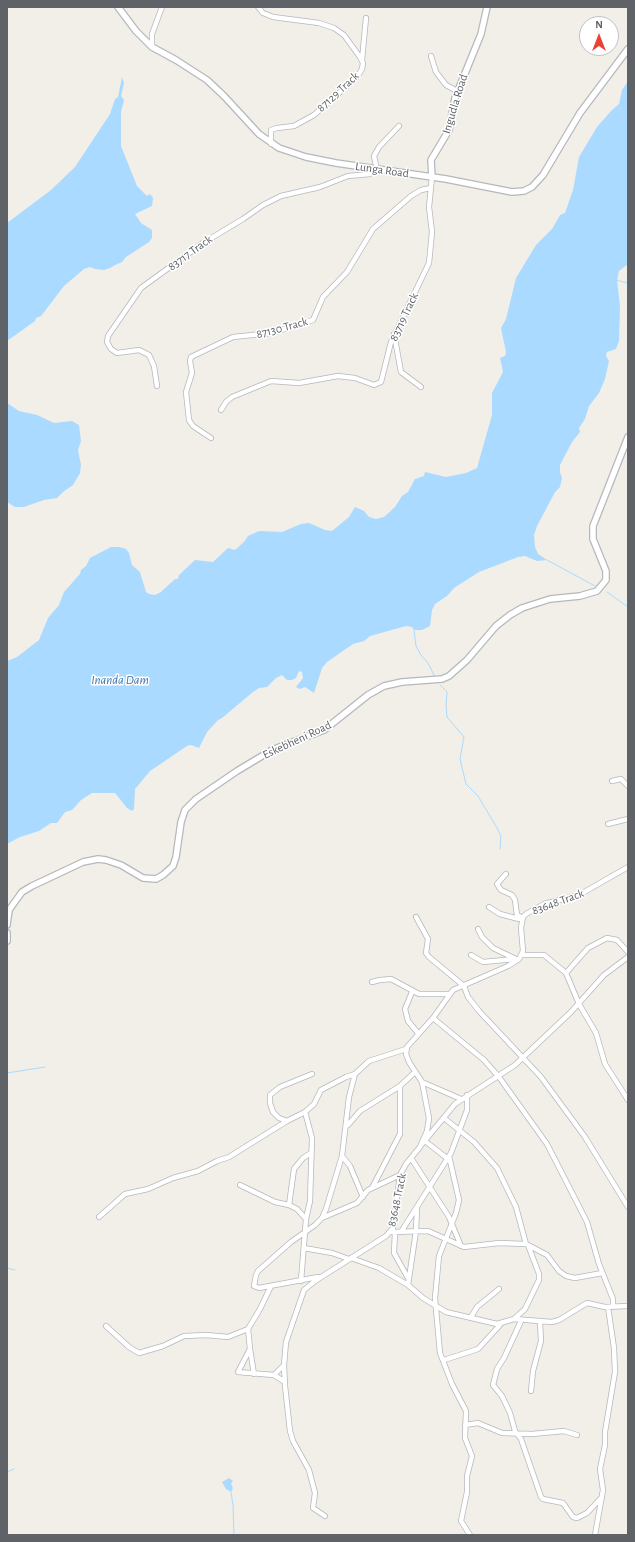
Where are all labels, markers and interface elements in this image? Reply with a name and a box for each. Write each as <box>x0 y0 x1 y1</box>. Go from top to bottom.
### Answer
north arrow <box>579 16 619 56</box>
text: N <box>595 19 603 30</box>
street label: 87129 Track <box>314 69 362 115</box>
street label: Ingudla Road <box>439 72 471 136</box>
street label: Lunga Road <box>354 159 410 181</box>
street label: 83717 Track <box>165 232 215 274</box>
street label: 83719 Track <box>387 290 421 344</box>
street label: 87130 Track <box>255 314 309 342</box>
water label: Inanda Dam <box>91 672 149 688</box>
street label: Eskebheni Road <box>260 718 334 762</box>
street label: 83648 Track <box>530 886 586 918</box>
street label: 83648 Track <box>384 1172 410 1228</box>

